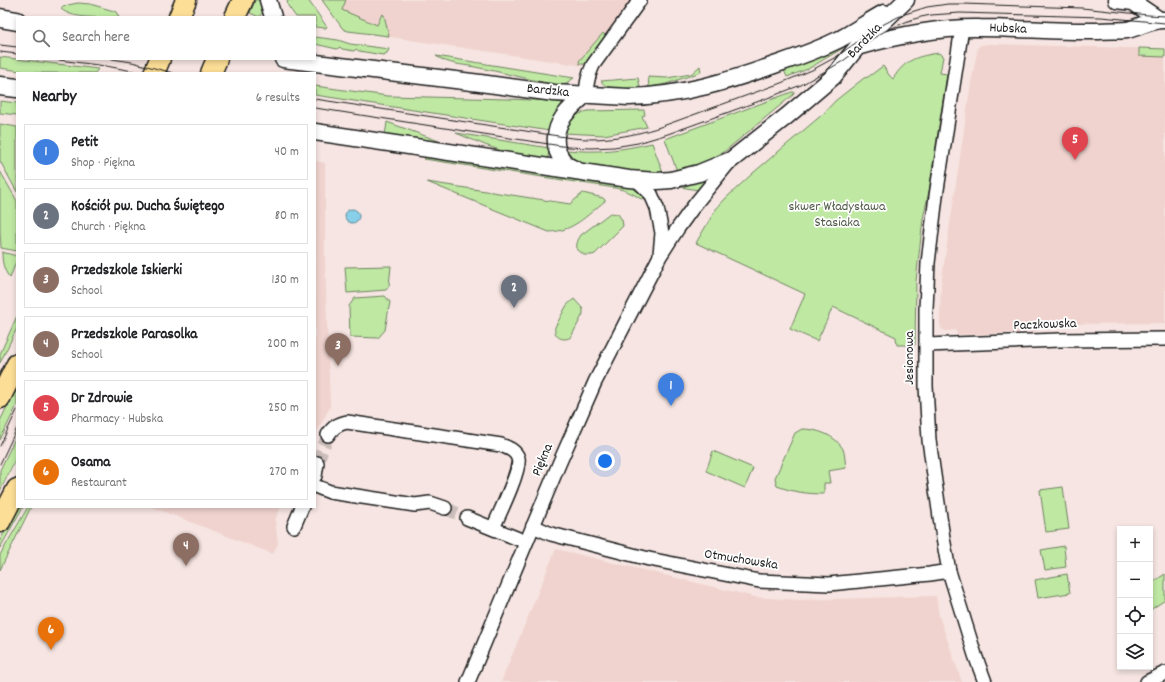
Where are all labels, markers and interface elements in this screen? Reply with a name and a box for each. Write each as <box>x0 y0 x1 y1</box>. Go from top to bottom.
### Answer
search box <box>16 16 316 60</box>
street label: Bardzka <box>843 18 887 63</box>
street label: Hubska <box>989 18 1028 40</box>
icon: search <box>30 27 52 49</box>
text: Search here <box>62 27 130 49</box>
street label: Bardzka <box>526 79 571 103</box>
text: Nearby <box>32 86 76 110</box>
text: 6 results <box>256 89 300 108</box>
pin: 5 <box>1062 127 1088 160</box>
text: Petit <box>71 132 98 154</box>
text: 1 <box>45 143 47 162</box>
text: 40 m <box>275 143 299 162</box>
text: Shop · Piękna <box>71 154 135 173</box>
text: Kościół pw. Ducha Świętego <box>71 196 224 218</box>
park label: skwer Władysława Stasiaka <box>788 197 886 233</box>
text: 2 <box>43 207 49 226</box>
text: 80 m <box>275 207 299 226</box>
text: Church · Piękna <box>71 218 145 237</box>
text: Przedszkole Iskierki <box>71 260 182 282</box>
text: 3 <box>43 271 49 290</box>
text: 130 m <box>271 271 299 290</box>
pin: 2 <box>501 275 527 308</box>
text: School <box>71 282 103 301</box>
street label: Paczkowska <box>1013 314 1077 336</box>
text: Przedszkole Parasolka <box>71 324 197 346</box>
street label: Jesionowa <box>900 330 920 385</box>
pin: 3 <box>325 333 351 366</box>
text: 4 <box>43 335 49 354</box>
text: 200 m <box>267 335 299 354</box>
text: School <box>71 346 103 365</box>
pin: 1 <box>658 373 684 406</box>
text: Dr Zdrowie <box>71 388 133 410</box>
text: 5 <box>43 399 49 418</box>
text: 250 m <box>268 399 299 418</box>
text: Pharmacy · Hubska <box>71 410 163 429</box>
street label: Piękna <box>527 440 559 479</box>
your location <box>595 451 615 471</box>
text: Osama <box>71 452 110 474</box>
text: 6 <box>43 463 49 482</box>
text: 270 m <box>269 463 299 482</box>
text: Restaurant <box>71 474 127 493</box>
map controls <box>1117 526 1153 670</box>
button: + <box>1117 526 1153 562</box>
pin: 4 <box>173 533 199 566</box>
street label: Otmuchowska <box>703 544 780 576</box>
button: − <box>1117 562 1153 598</box>
button: locate <box>1117 598 1153 634</box>
pin: 6 <box>38 617 64 650</box>
button: layers <box>1117 634 1153 670</box>

